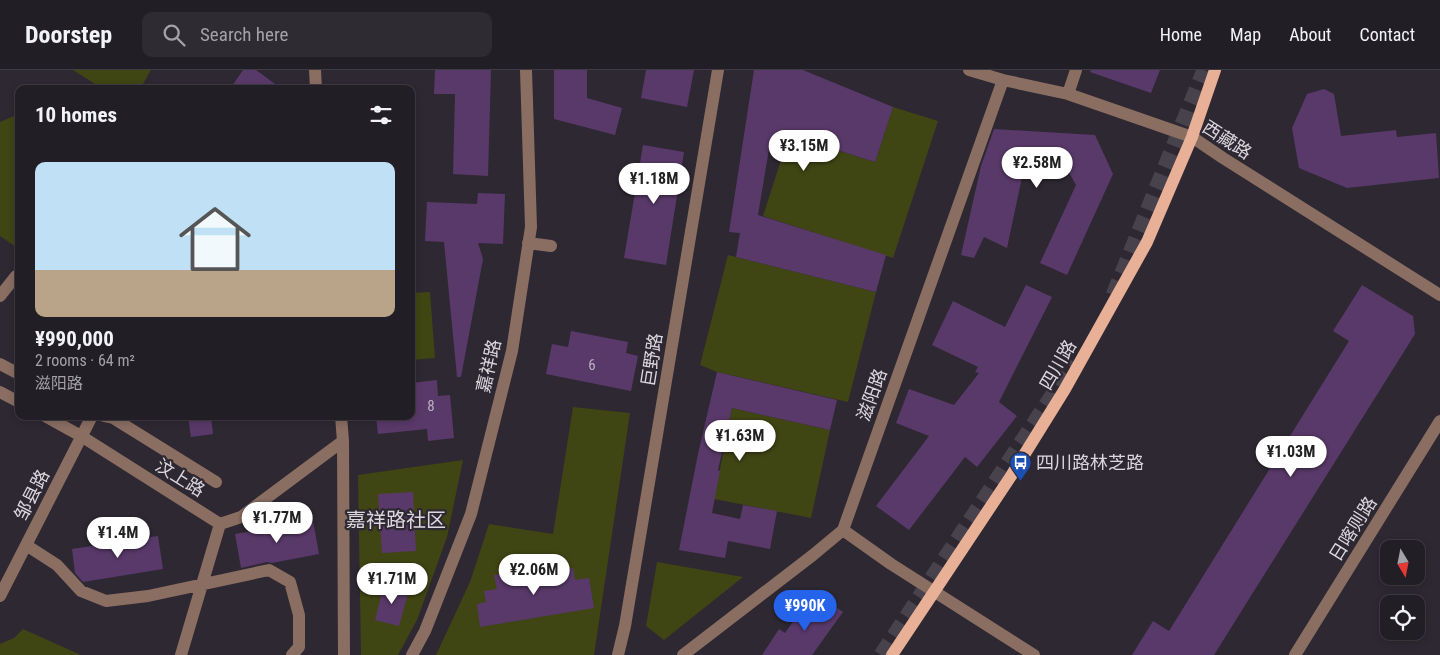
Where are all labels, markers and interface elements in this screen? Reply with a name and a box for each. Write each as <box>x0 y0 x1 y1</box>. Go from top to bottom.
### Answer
search box <box>142 12 492 57</box>
text: Doorstep <box>25 21 112 49</box>
icon: search <box>160 21 188 49</box>
text: Search here <box>200 23 288 46</box>
text: Home <box>1160 24 1202 45</box>
text: Map <box>1230 24 1261 45</box>
text: About <box>1289 24 1331 45</box>
text: Contact <box>1359 24 1415 45</box>
icon: filters <box>367 101 395 129</box>
text: 10 homes <box>35 103 117 127</box>
street label: 西藏路 <box>1199 116 1256 163</box>
pin: ¥3.15M <box>763 129 845 172</box>
text: ¥3.15M <box>780 136 828 155</box>
pin: ¥2.58M <box>996 146 1078 189</box>
text: ¥2.58M <box>1013 153 1061 172</box>
pin: ¥1.18M <box>613 162 695 205</box>
text: ¥1.18M <box>630 169 678 188</box>
icon: home <box>170 194 260 284</box>
text: ¥990,000 <box>35 327 114 351</box>
street label: 巨野路 <box>637 332 666 388</box>
street label: 四川路 <box>1035 336 1080 393</box>
street label: 嘉祥路 <box>472 337 505 395</box>
text: 2 rooms · 64 m² <box>35 351 135 370</box>
house number: 6 <box>588 356 596 374</box>
street label: 滋阳路 <box>852 366 891 424</box>
text: 滋阳路 <box>35 374 83 393</box>
house number: 8 <box>427 397 435 415</box>
pin: ¥1.63M <box>699 420 781 462</box>
text: ¥1.63M <box>716 426 764 445</box>
pin: ¥1.03M <box>1250 436 1332 478</box>
text: ¥1.03M <box>1267 442 1315 461</box>
bus stop icon: 四川路林芝路 <box>1008 451 1032 482</box>
place label: 四川路林芝路 <box>1036 452 1144 473</box>
street label: 汶上路 <box>152 454 209 501</box>
street label: 邹县路 <box>10 466 53 524</box>
street label: 日喀则路 <box>1325 493 1381 565</box>
pin: ¥1.77M <box>236 502 318 544</box>
text: ¥1.77M <box>253 508 301 527</box>
district label: 嘉祥路社区 <box>346 508 446 532</box>
pin: ¥1.4M <box>83 516 153 559</box>
text: ¥1.4M <box>98 523 138 542</box>
north arrow <box>1380 540 1425 585</box>
map controls <box>1380 540 1425 640</box>
pin: ¥2.06M <box>493 554 575 596</box>
text: ¥2.06M <box>510 560 558 579</box>
pin: ¥1.71M <box>351 562 433 605</box>
text: ¥1.71M <box>368 569 416 588</box>
pin: ¥990K <box>770 590 840 632</box>
button: locate <box>1380 595 1425 640</box>
text: ¥990K <box>785 596 825 615</box>

